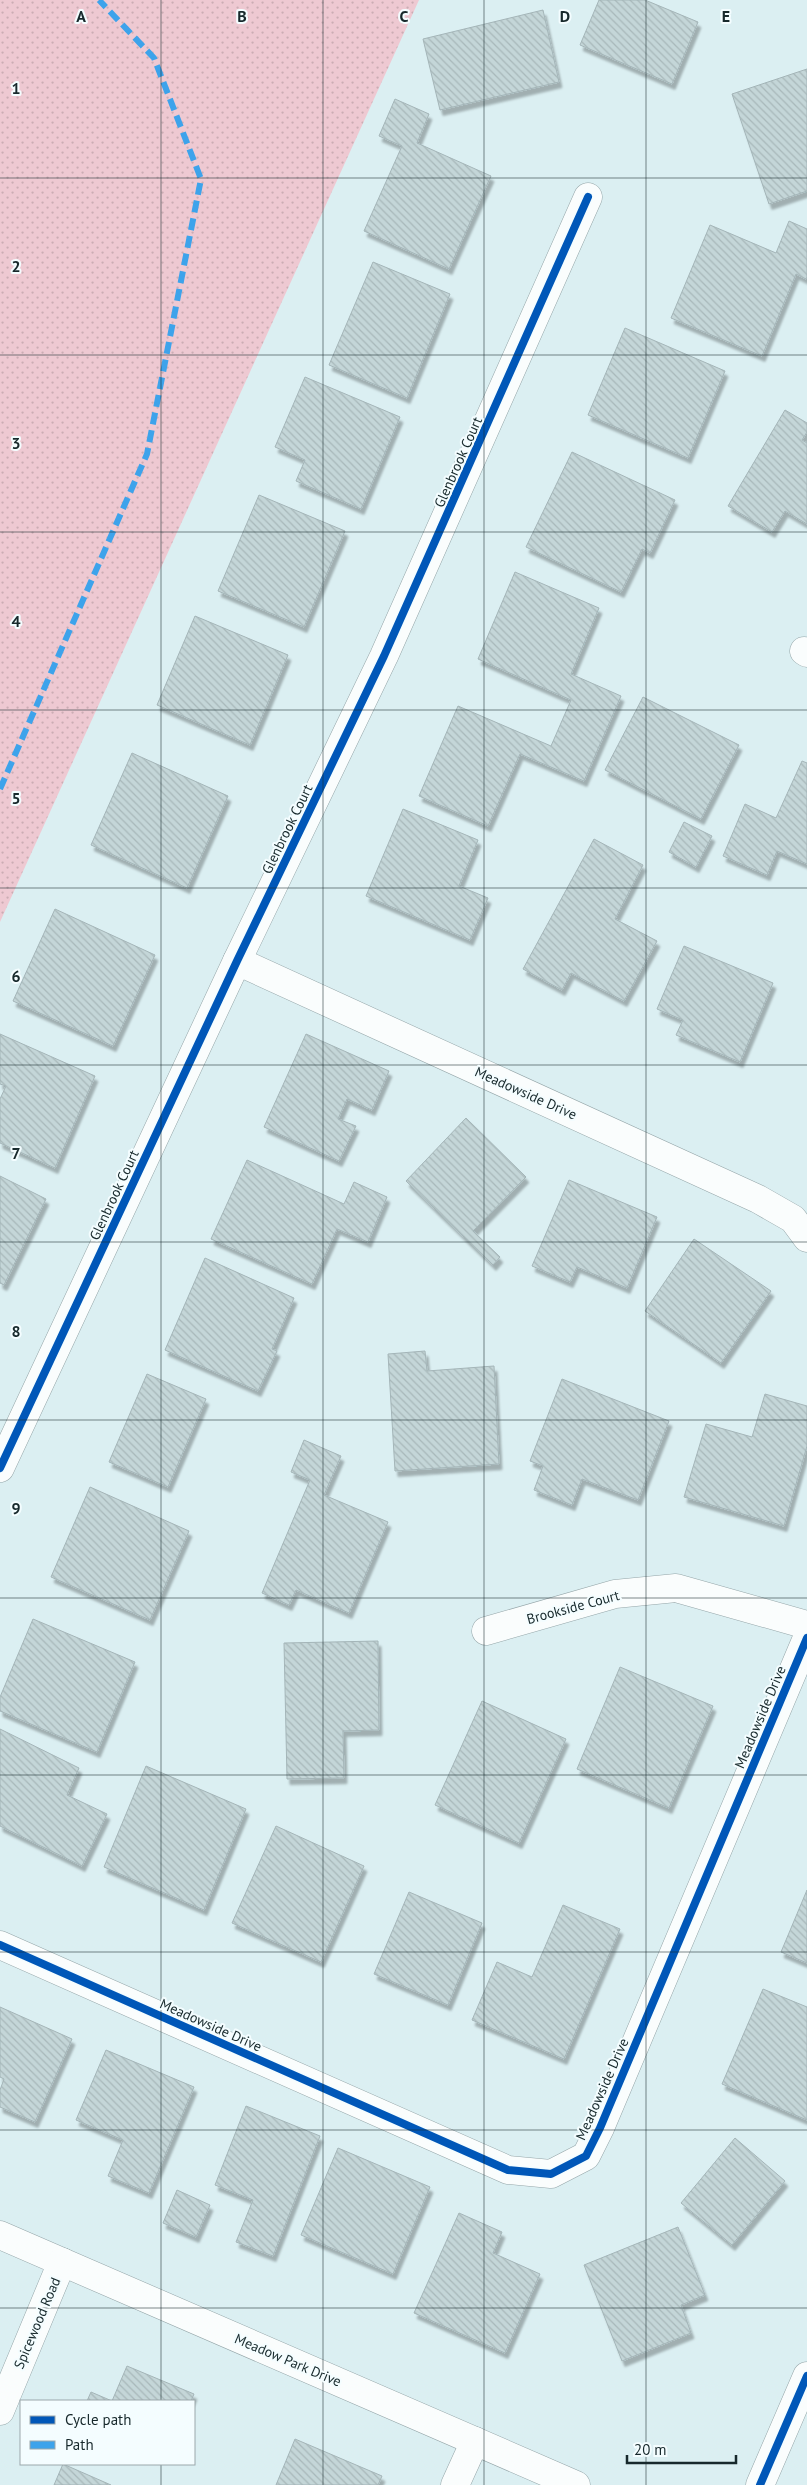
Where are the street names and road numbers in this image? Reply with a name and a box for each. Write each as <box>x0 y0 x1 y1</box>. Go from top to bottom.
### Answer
street label: Glenbrook Court <box>430 414 486 510</box>
street label: Glenbrook Court <box>258 781 317 877</box>
street label: Meadowside Drive <box>472 1062 580 1124</box>
street label: Glenbrook Court <box>85 1147 143 1243</box>
street label: Brookside Court <box>525 1586 622 1628</box>
street label: Meadowside Drive <box>730 1663 790 1771</box>
street label: Meadowside Drive <box>157 1994 265 2056</box>
street label: Meadowside Drive <box>571 2035 633 2143</box>
street label: Spicewood Road <box>10 2274 64 2372</box>
street label: Meadow Park Drive <box>232 2329 344 2391</box>

